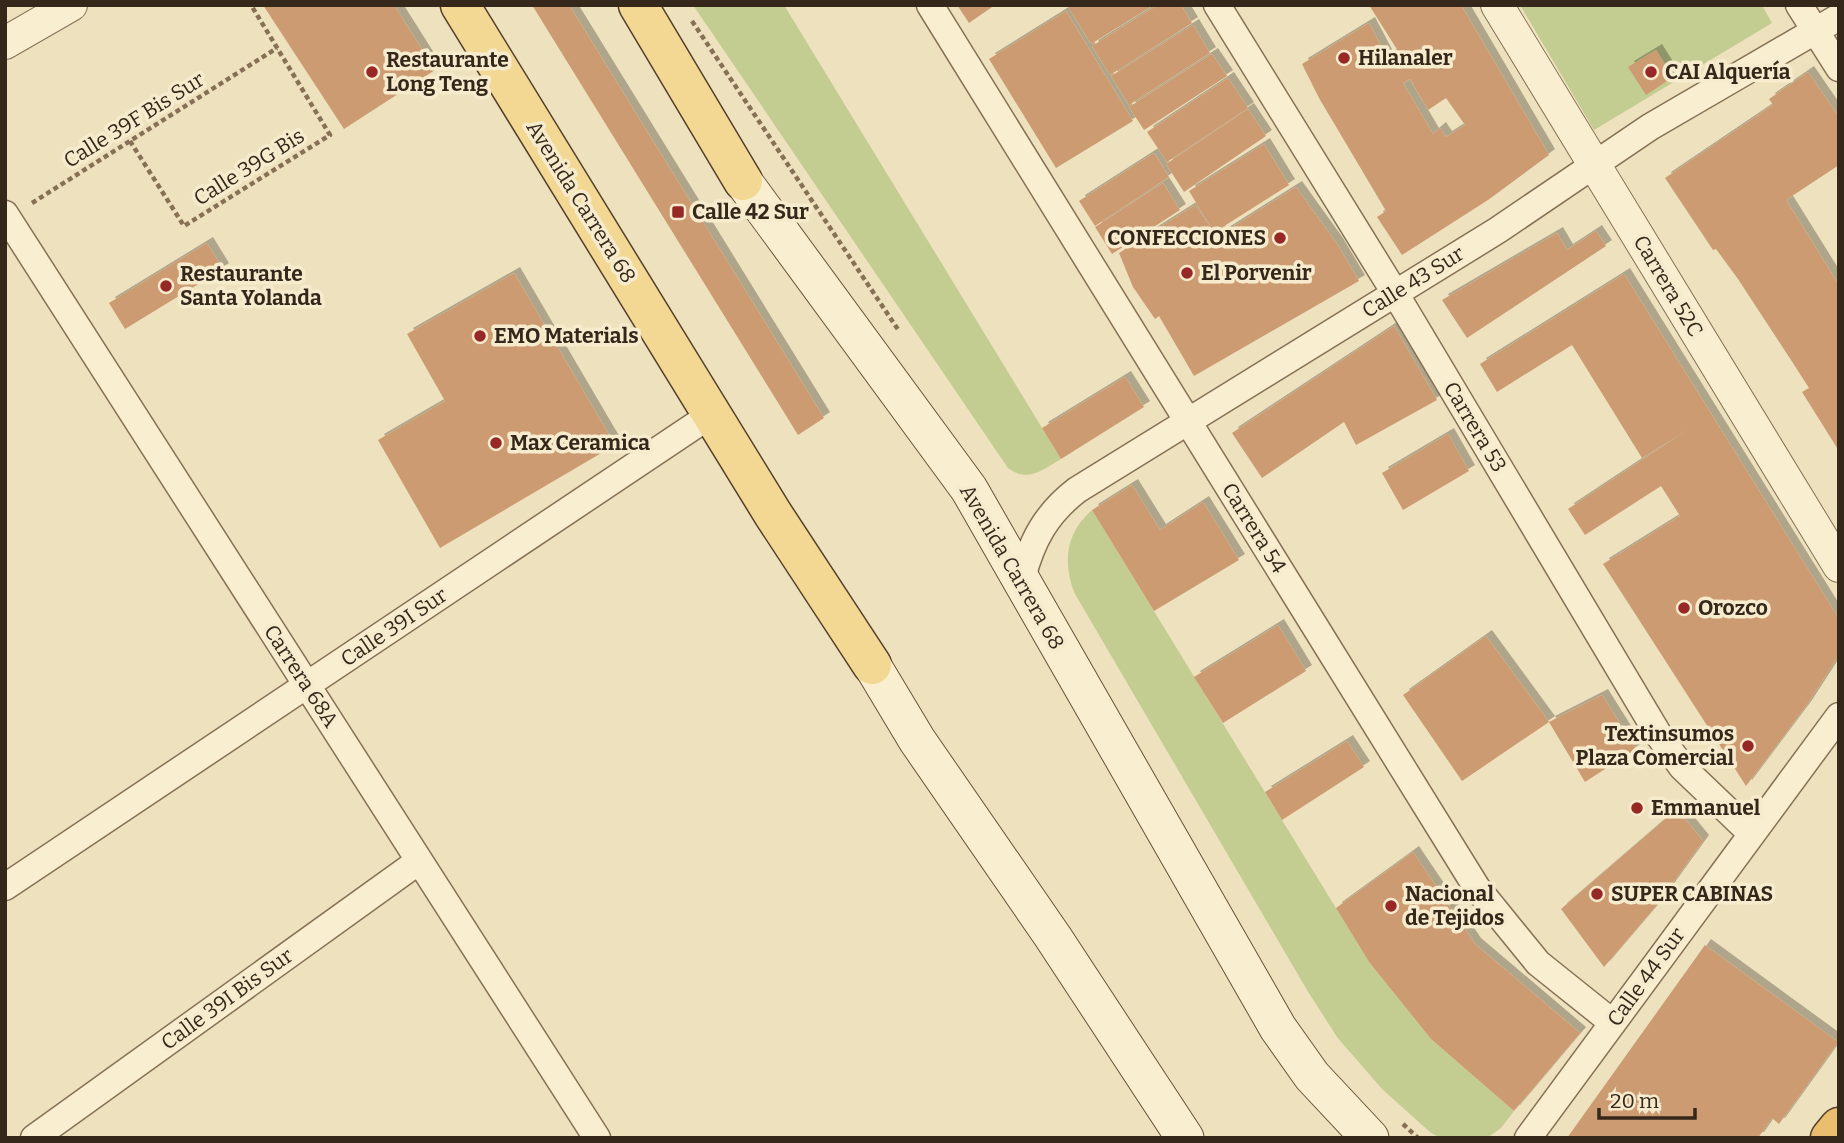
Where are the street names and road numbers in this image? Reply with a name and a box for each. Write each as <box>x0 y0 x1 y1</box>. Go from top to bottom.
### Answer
street label: Calle 39F Bis Sur <box>59 66 209 174</box>
street label: Avenida Carrera 68 <box>521 116 641 288</box>
street label: Calle 39G Bis <box>189 123 309 211</box>
street label: Carrera 52C <box>1627 230 1709 342</box>
street label: Calle 43 Sur <box>1357 240 1469 324</box>
street label: Carrera 53 <box>1438 377 1512 477</box>
street label: Carrera 54 <box>1216 478 1292 578</box>
street label: Avenida Carrera 68 <box>954 480 1070 654</box>
street label: Calle 39I Sur <box>336 582 452 672</box>
street label: Carrera 68A <box>258 620 344 732</box>
street label: Calle 44 Sur <box>1601 923 1691 1031</box>
street label: Calle 39I Bis Sur <box>156 943 298 1055</box>

